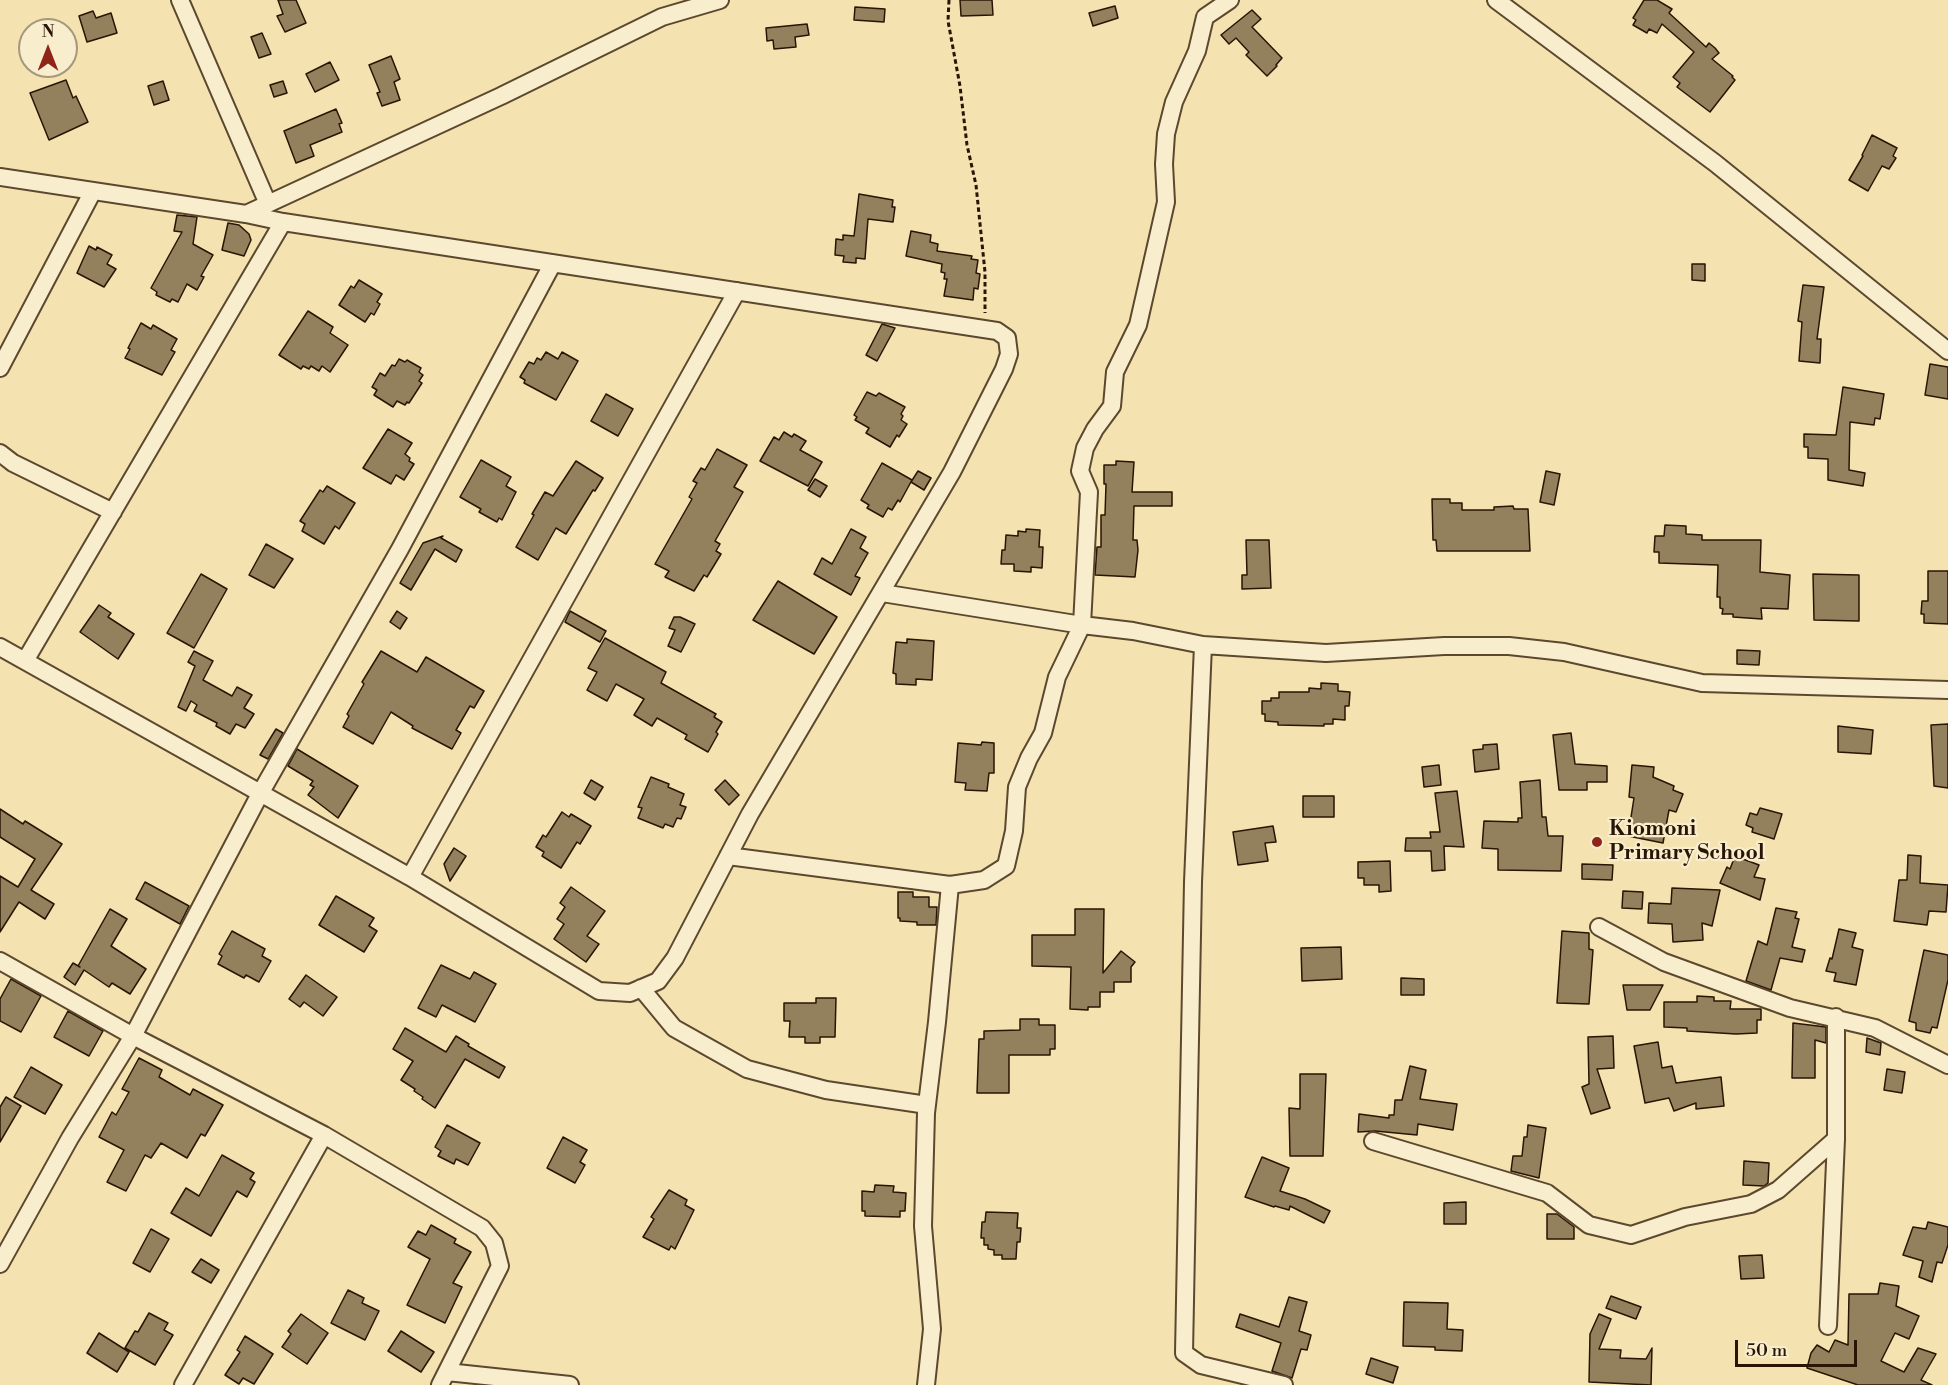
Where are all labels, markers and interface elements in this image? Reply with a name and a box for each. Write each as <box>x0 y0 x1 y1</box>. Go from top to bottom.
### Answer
north arrow <box>18 18 78 78</box>
text: N <box>42 22 54 42</box>
place label: Kiomoni Primary School <box>1609 817 1765 867</box>
marker: Kiomoni Primary School <box>1590 835 1604 849</box>
scale bar <box>1738 1328 1860 1366</box>
text: 50 m <box>1746 1339 1787 1362</box>

